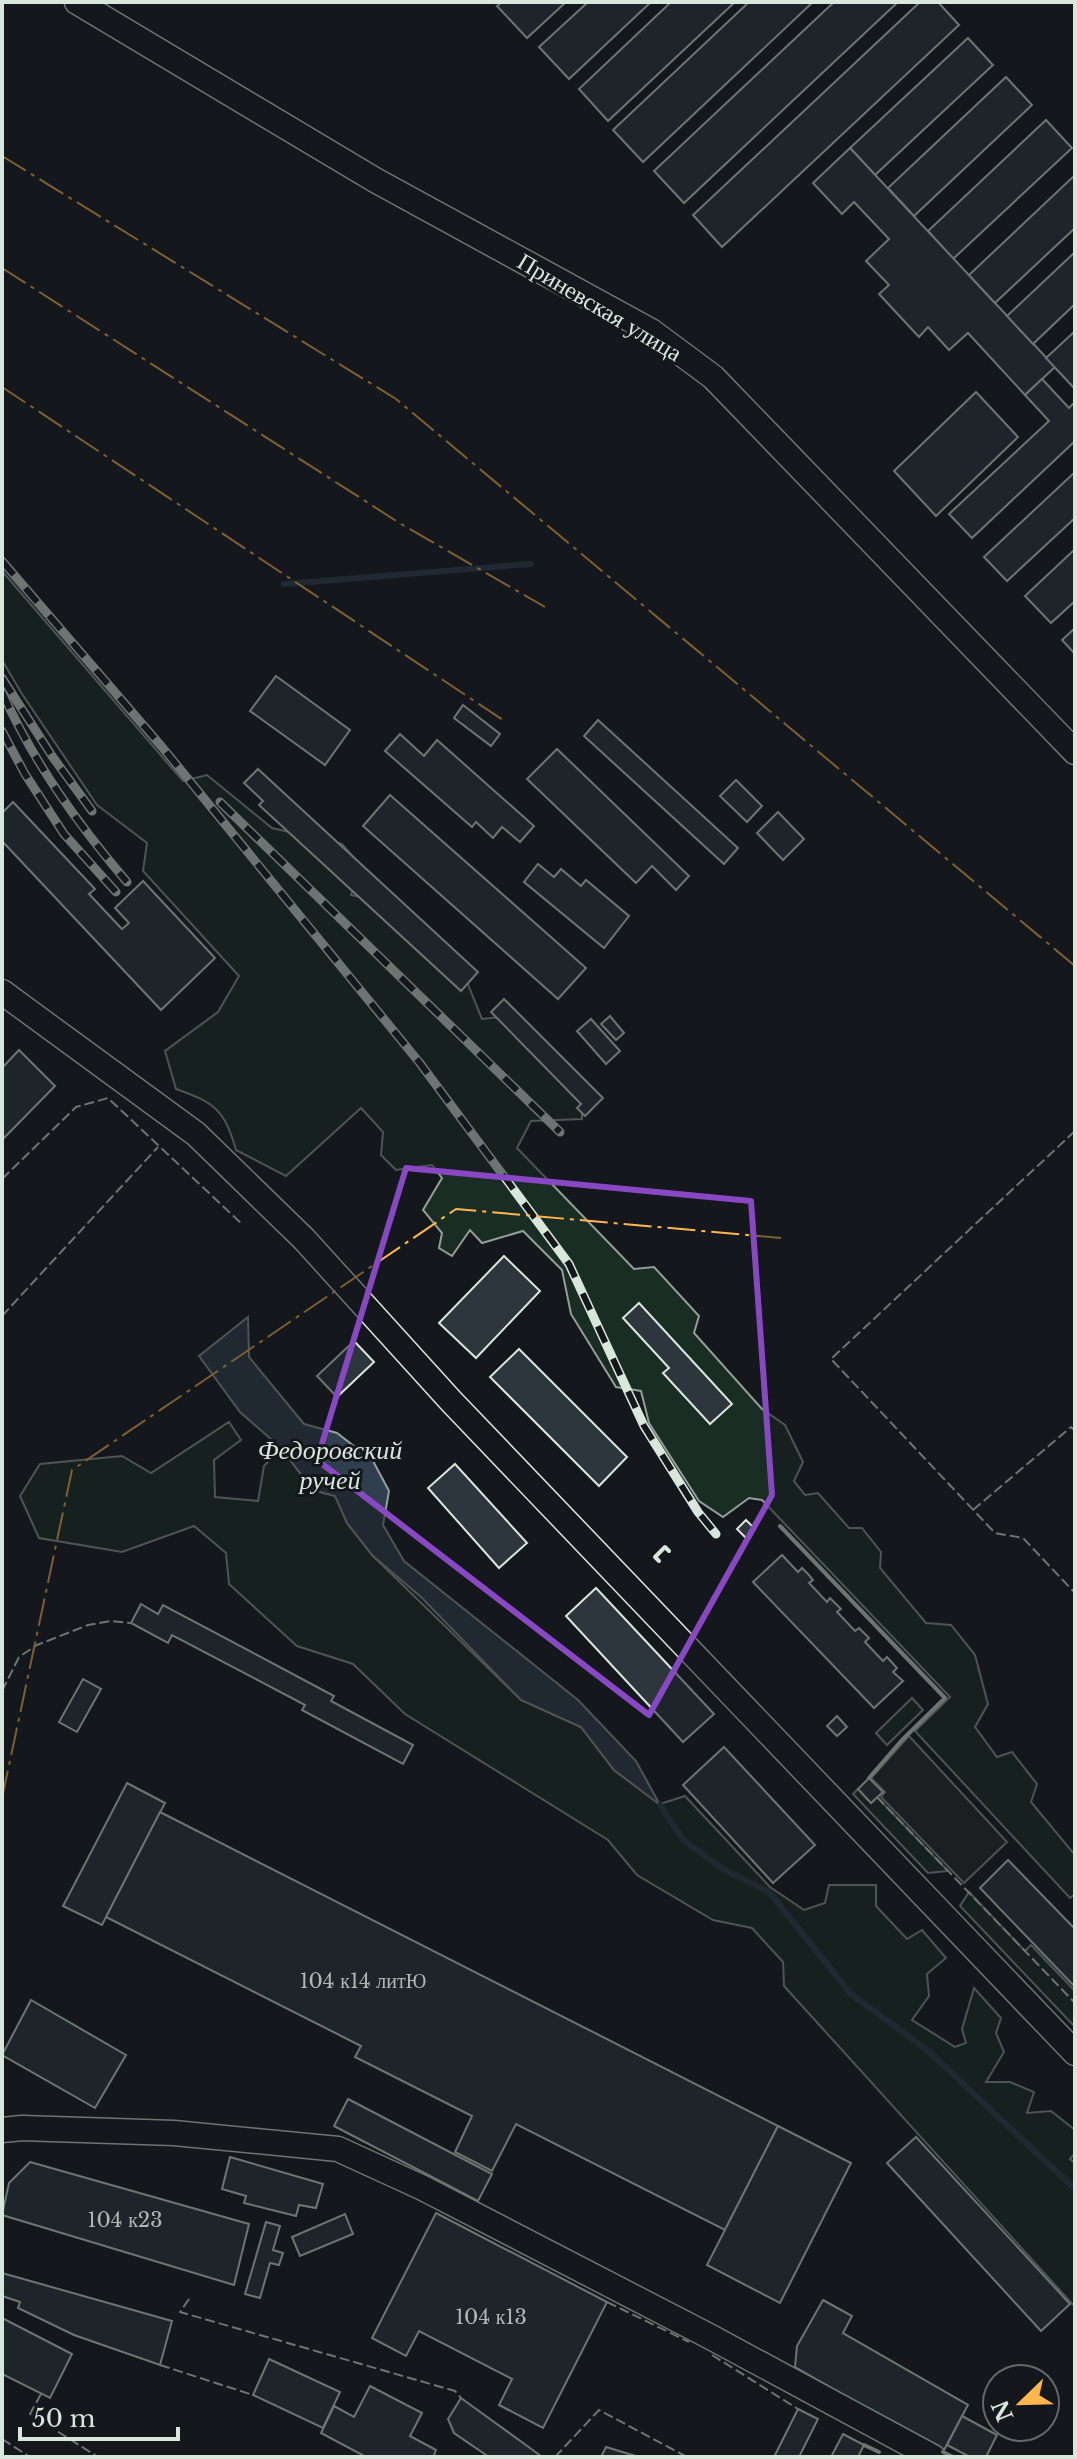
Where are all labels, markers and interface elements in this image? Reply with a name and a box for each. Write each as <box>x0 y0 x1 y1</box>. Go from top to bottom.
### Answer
street label: Приневская улица <box>513 247 688 368</box>
water label: Федоровский ручей <box>258 1434 402 1496</box>
house number: 104 к14 литЮ <box>300 1969 426 1993</box>
house number: 104 к23 <box>88 2208 163 2232</box>
house number: 104 к13 <box>455 2305 527 2329</box>
north arrow <box>981 2363 1061 2443</box>
scale bar <box>20 2391 178 2441</box>
text: N <box>986 2396 1020 2425</box>
text: 50 m <box>32 2404 96 2433</box>

